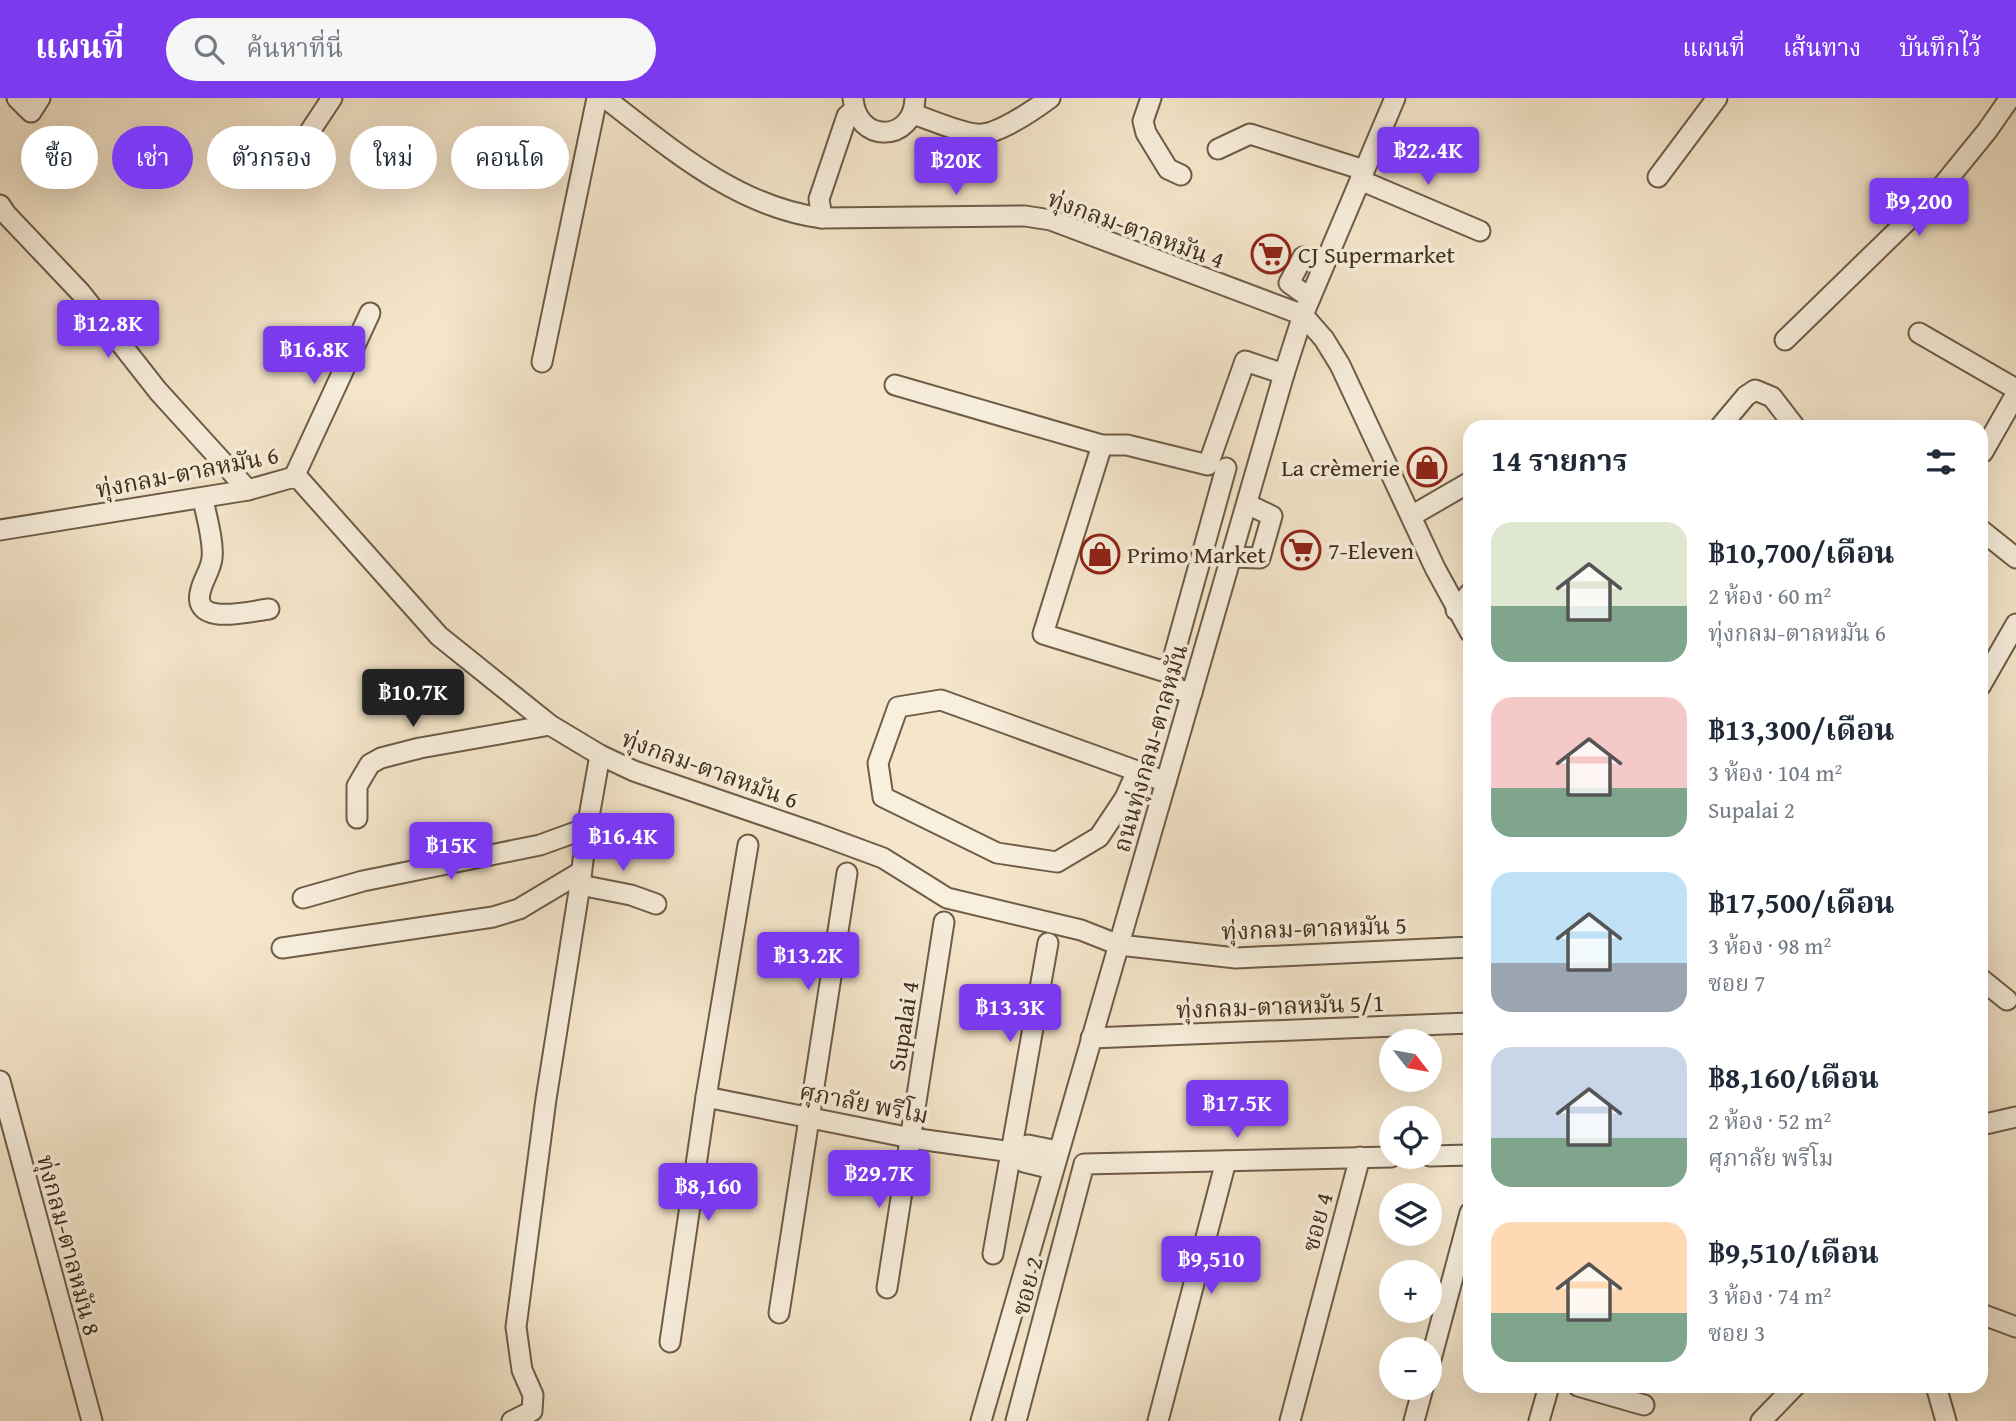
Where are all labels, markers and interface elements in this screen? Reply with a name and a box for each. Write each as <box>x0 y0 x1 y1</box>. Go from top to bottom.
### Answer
search box <box>166 18 656 81</box>
text: แผนที่ <box>35 22 124 70</box>
text: ค้นหาที่นี่ <box>246 28 343 67</box>
icon: search <box>190 30 228 68</box>
text: แผนที่ <box>1682 30 1745 65</box>
text: เส้นทาง <box>1783 30 1861 65</box>
text: บันทึกไว้ <box>1899 30 1981 65</box>
chip: ซื้อ <box>21 126 98 189</box>
chip: เช่า <box>112 126 193 189</box>
chip: ตัวกรอง <box>207 126 336 189</box>
chip: ใหม่ <box>350 126 437 189</box>
chip: คอนโด <box>451 126 569 189</box>
pin: ฿22.4K <box>1371 127 1485 187</box>
text: ฿22.4K <box>1393 133 1463 166</box>
pin: ฿20K <box>915 138 997 197</box>
text: ฿20K <box>930 143 982 176</box>
pin: ฿9,200 <box>1862 178 1976 238</box>
street label: ทุ่งกลม-ตาลหมัน 4 <box>1043 181 1229 277</box>
text: ฿9,200 <box>1885 184 1953 217</box>
supermarket icon: CJ Supermarket <box>1250 233 1292 275</box>
place label: CJ Supermarket <box>1298 237 1456 272</box>
pin: ฿12.8K <box>51 300 165 360</box>
text: ฿12.8K <box>73 306 143 339</box>
pin: ฿16.8K <box>257 327 371 386</box>
text: ฿16.8K <box>279 332 349 365</box>
street label: ทุ่งกลม-ตาลหมัน 6 <box>93 437 281 507</box>
text: 14 รายการ <box>1491 438 1628 482</box>
icon: filters <box>1922 443 1960 481</box>
shop icon: La crèmerie <box>1406 446 1448 488</box>
place label: La crèmerie <box>1281 450 1400 485</box>
supermarket icon: 7-Eleven <box>1280 529 1322 571</box>
text: ฿10,700/เดือน <box>1708 530 1895 574</box>
shop icon: Primo Market <box>1079 533 1121 575</box>
place label: 7-Eleven <box>1328 533 1415 568</box>
place label: Primo Market <box>1127 537 1267 572</box>
icon: home <box>1547 550 1631 634</box>
text: 2 ห้อง · 60 m² <box>1708 579 1831 612</box>
text: ทุ่งกลม-ตาลหมัน 6 <box>1708 616 1886 649</box>
street label: ถนนทุ่งกลม-ตาลหมัน <box>1104 640 1196 856</box>
pin: ฿10.7K <box>356 670 470 729</box>
text: ฿10.7K <box>378 675 448 708</box>
text: ฿13,300/เดือน <box>1708 707 1895 751</box>
street label: ทุ่งกลม-ตาลหมัน 6 <box>617 721 803 817</box>
icon: home <box>1547 725 1631 809</box>
text: 3 ห้อง · 104 m² <box>1708 756 1842 789</box>
text: Supalai 2 <box>1708 793 1795 826</box>
pin: ฿16.4K <box>566 814 680 873</box>
text: ฿16.4K <box>588 819 658 852</box>
pin: ฿15K <box>410 822 492 882</box>
text: ฿15K <box>425 828 477 861</box>
text: ฿17,500/เดือน <box>1708 880 1895 924</box>
icon: home <box>1547 900 1631 984</box>
street label: ทุ่งกลม-ตาลหมัน 5 <box>1221 907 1407 949</box>
text: 3 ห้อง · 98 m² <box>1708 929 1831 962</box>
pin: ฿13.2K <box>751 932 865 992</box>
text: ฿13.2K <box>773 938 843 971</box>
text: ซอย 7 <box>1708 966 1765 999</box>
street label: Supalai 4 <box>879 978 927 1074</box>
pin: ฿13.3K <box>953 984 1067 1044</box>
street label: ทุ่งกลม-ตาลหมัน 5/1 <box>1175 985 1385 1027</box>
text: ฿13.3K <box>975 990 1045 1023</box>
north arrow <box>1379 1029 1442 1092</box>
map controls <box>1379 1029 1442 1400</box>
text: ฿8,160/เดือน <box>1708 1055 1879 1099</box>
street label: ศุภาลัย พรีโม <box>796 1073 932 1133</box>
icon: home <box>1547 1075 1631 1159</box>
pin: ฿17.5K <box>1180 1080 1294 1140</box>
text: ฿17.5K <box>1202 1086 1272 1119</box>
text: 2 ห้อง · 52 m² <box>1708 1104 1831 1137</box>
button: locate <box>1379 1106 1442 1169</box>
text: ศุภาลัย พรีโม <box>1708 1141 1833 1174</box>
pin: ฿29.7K <box>822 1150 936 1210</box>
street label: ทุ่งกลม-ตาลหมัน 8 <box>28 1151 110 1339</box>
text: ฿29.7K <box>844 1156 914 1189</box>
pin: ฿8,160 <box>651 1164 765 1223</box>
text: ฿8,160 <box>674 1169 742 1202</box>
button: layers <box>1379 1183 1442 1246</box>
street label: ซอย 4 <box>1292 1189 1342 1255</box>
text: ฿9,510/เดือน <box>1708 1230 1879 1274</box>
pin: ฿9,510 <box>1154 1236 1268 1296</box>
text: ฿9,510 <box>1177 1242 1245 1275</box>
icon: home <box>1547 1250 1631 1334</box>
street label: ซอย 2 <box>1002 1253 1052 1319</box>
button: + <box>1379 1260 1442 1323</box>
text: 3 ห้อง · 74 m² <box>1708 1279 1831 1312</box>
text: ซอย 3 <box>1708 1316 1765 1349</box>
button: − <box>1379 1337 1442 1400</box>

